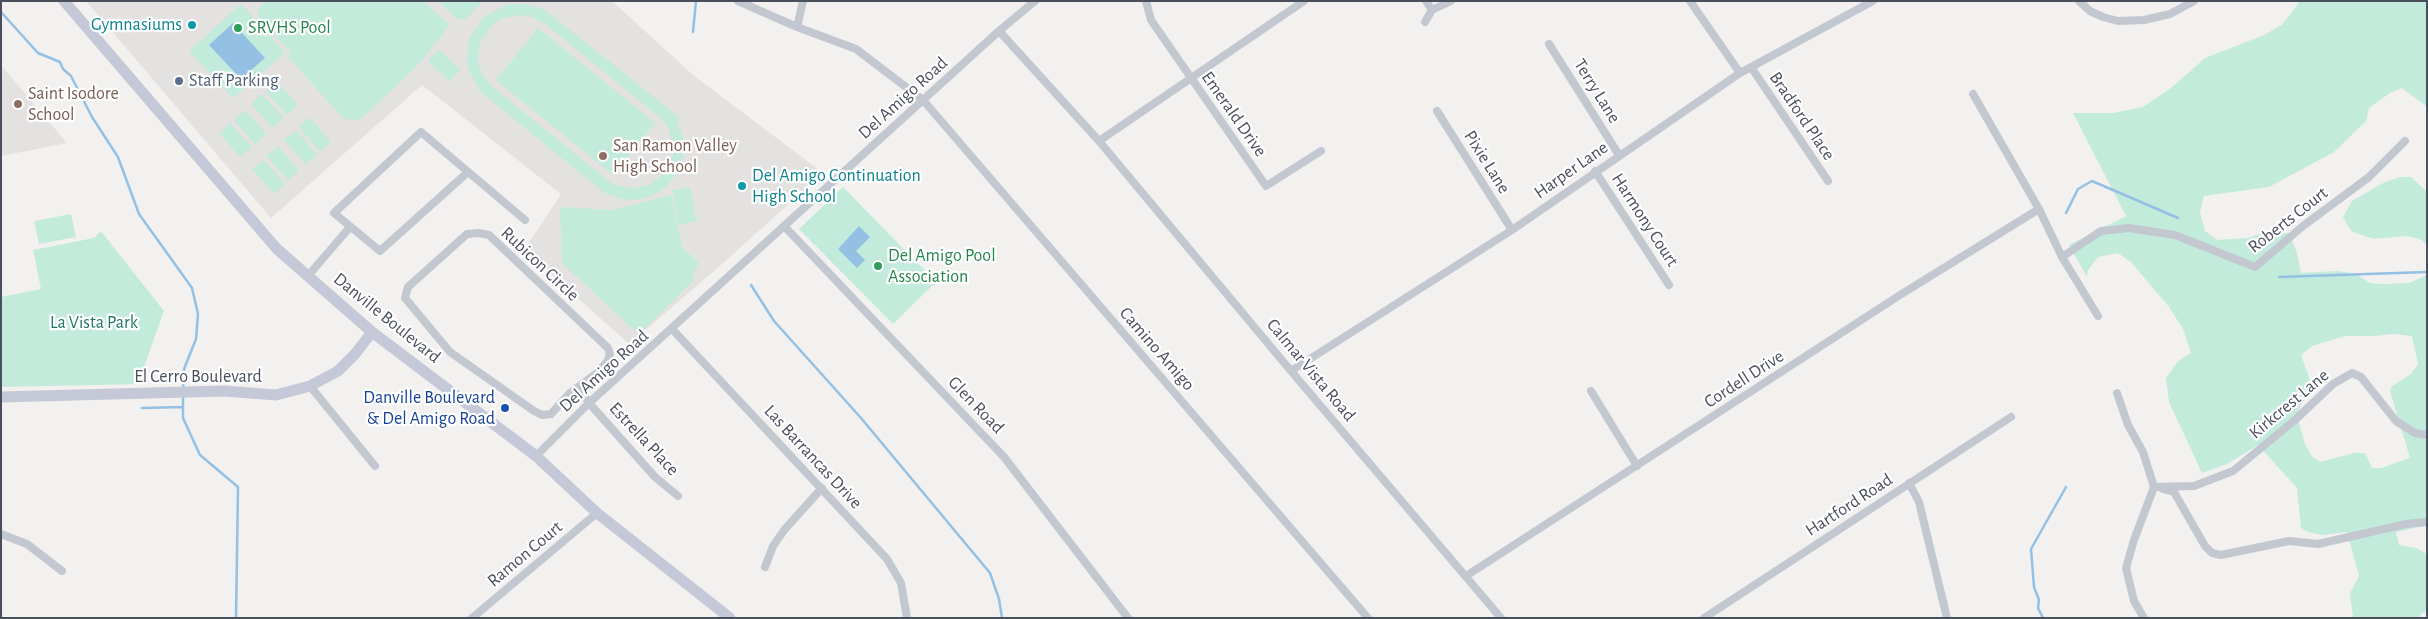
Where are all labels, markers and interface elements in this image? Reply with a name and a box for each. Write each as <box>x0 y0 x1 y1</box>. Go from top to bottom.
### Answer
place label: Gymnasiums <box>91 14 182 36</box>
place label: SRVHS Pool <box>248 17 331 39</box>
marker: Gymnasiums <box>186 19 198 31</box>
marker: SRVHS Pool <box>232 22 244 34</box>
street label: Del Amigo Road <box>854 52 952 144</box>
street label: Terry Lane <box>1569 55 1625 127</box>
street label: Emerald Drive <box>1197 67 1271 161</box>
street label: Bradford Place <box>1765 68 1839 164</box>
place label: Staff Parking <box>189 70 279 92</box>
marker: Staff Parking <box>173 75 185 87</box>
place label: Saint Isodore School <box>28 83 119 126</box>
marker: Saint Isodore School <box>12 98 24 110</box>
street label: Pixie Lane <box>1459 126 1515 198</box>
place label: San Ramon Valley High School <box>613 135 737 178</box>
street label: Harper Lane <box>1530 137 1612 203</box>
marker: San Ramon Valley High School <box>597 150 609 162</box>
place label: Del Amigo Continuation High School <box>752 165 921 208</box>
street label: Harmony Court <box>1607 169 1683 271</box>
marker: Del Amigo Continuation High School <box>736 180 748 192</box>
street label: Roberts Court <box>2244 182 2332 258</box>
street label: Rubicon Circle <box>496 222 584 306</box>
place label: Del Amigo Pool Association <box>888 245 996 288</box>
marker: Del Amigo Pool Association <box>872 260 884 272</box>
street label: Danville Boulevard <box>329 268 445 368</box>
street label: Camino Amigo <box>1115 303 1199 395</box>
park label: La Vista Park <box>50 312 138 334</box>
street label: Calmar Vista Road <box>1262 314 1360 426</box>
street label: Del Amigo Road <box>555 325 653 417</box>
street label: Cordell Drive <box>1700 345 1788 413</box>
street label: Kirkcrest Lane <box>2245 364 2333 444</box>
street label: El Cerro Boulevard <box>134 366 262 388</box>
street label: Glen Road <box>943 372 1009 438</box>
place label: Danville Boulevard & Del Amigo Road <box>363 387 495 429</box>
street label: Estrella Place <box>604 398 684 480</box>
street label: Las Barrancas Drive <box>759 401 867 513</box>
marker: Danville Boulevard & Del Amigo Road <box>499 402 511 414</box>
street label: Hartford Road <box>1801 469 1897 541</box>
street label: Ramon Court <box>483 516 567 592</box>

